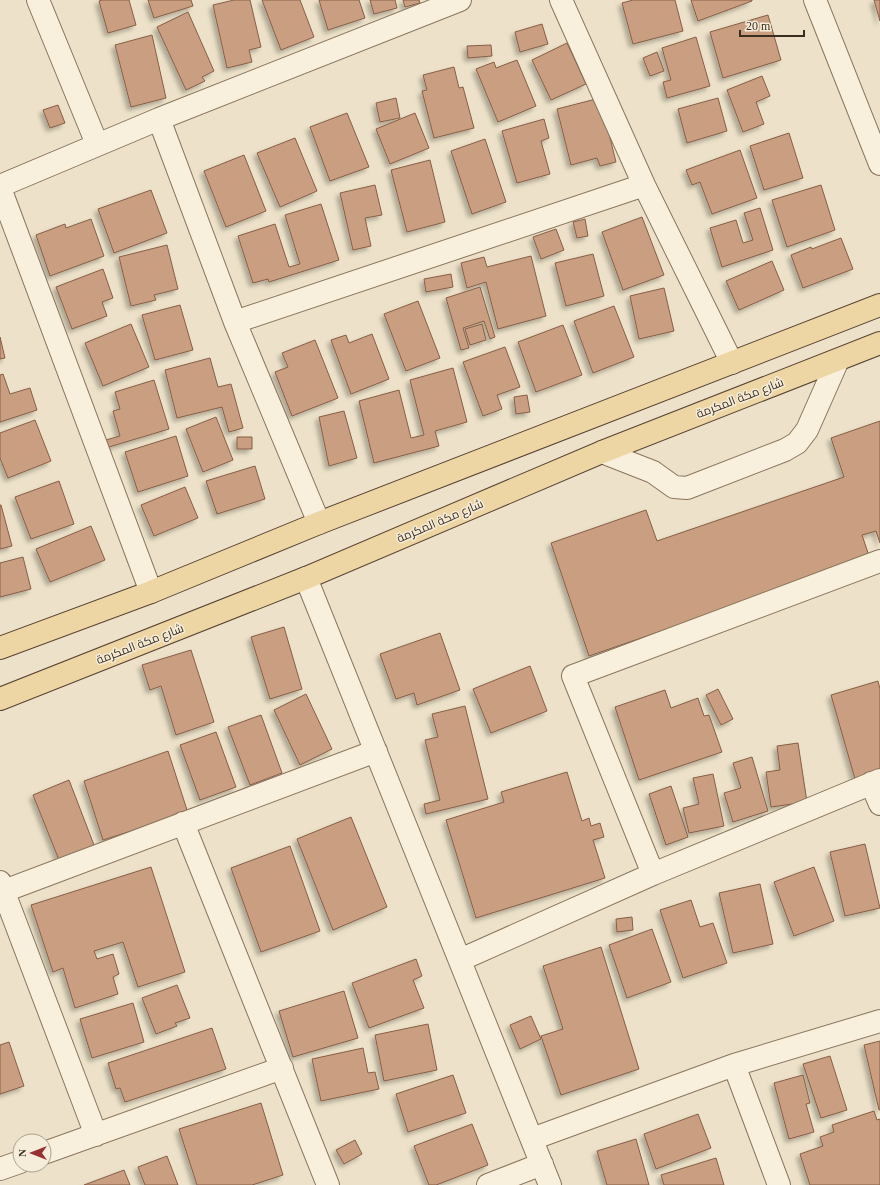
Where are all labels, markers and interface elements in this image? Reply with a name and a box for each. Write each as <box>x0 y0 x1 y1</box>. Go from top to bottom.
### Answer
scale bar <box>740 12 804 38</box>
text: 20 m <box>746 19 771 33</box>
street label: شارع مكة المكرمة <box>694 375 786 422</box>
street label: شارع مكة المكرمة <box>395 496 486 546</box>
street label: شارع مكة المكرمة <box>94 621 186 668</box>
north arrow <box>12 1133 52 1173</box>
text: N <box>16 1149 28 1157</box>

